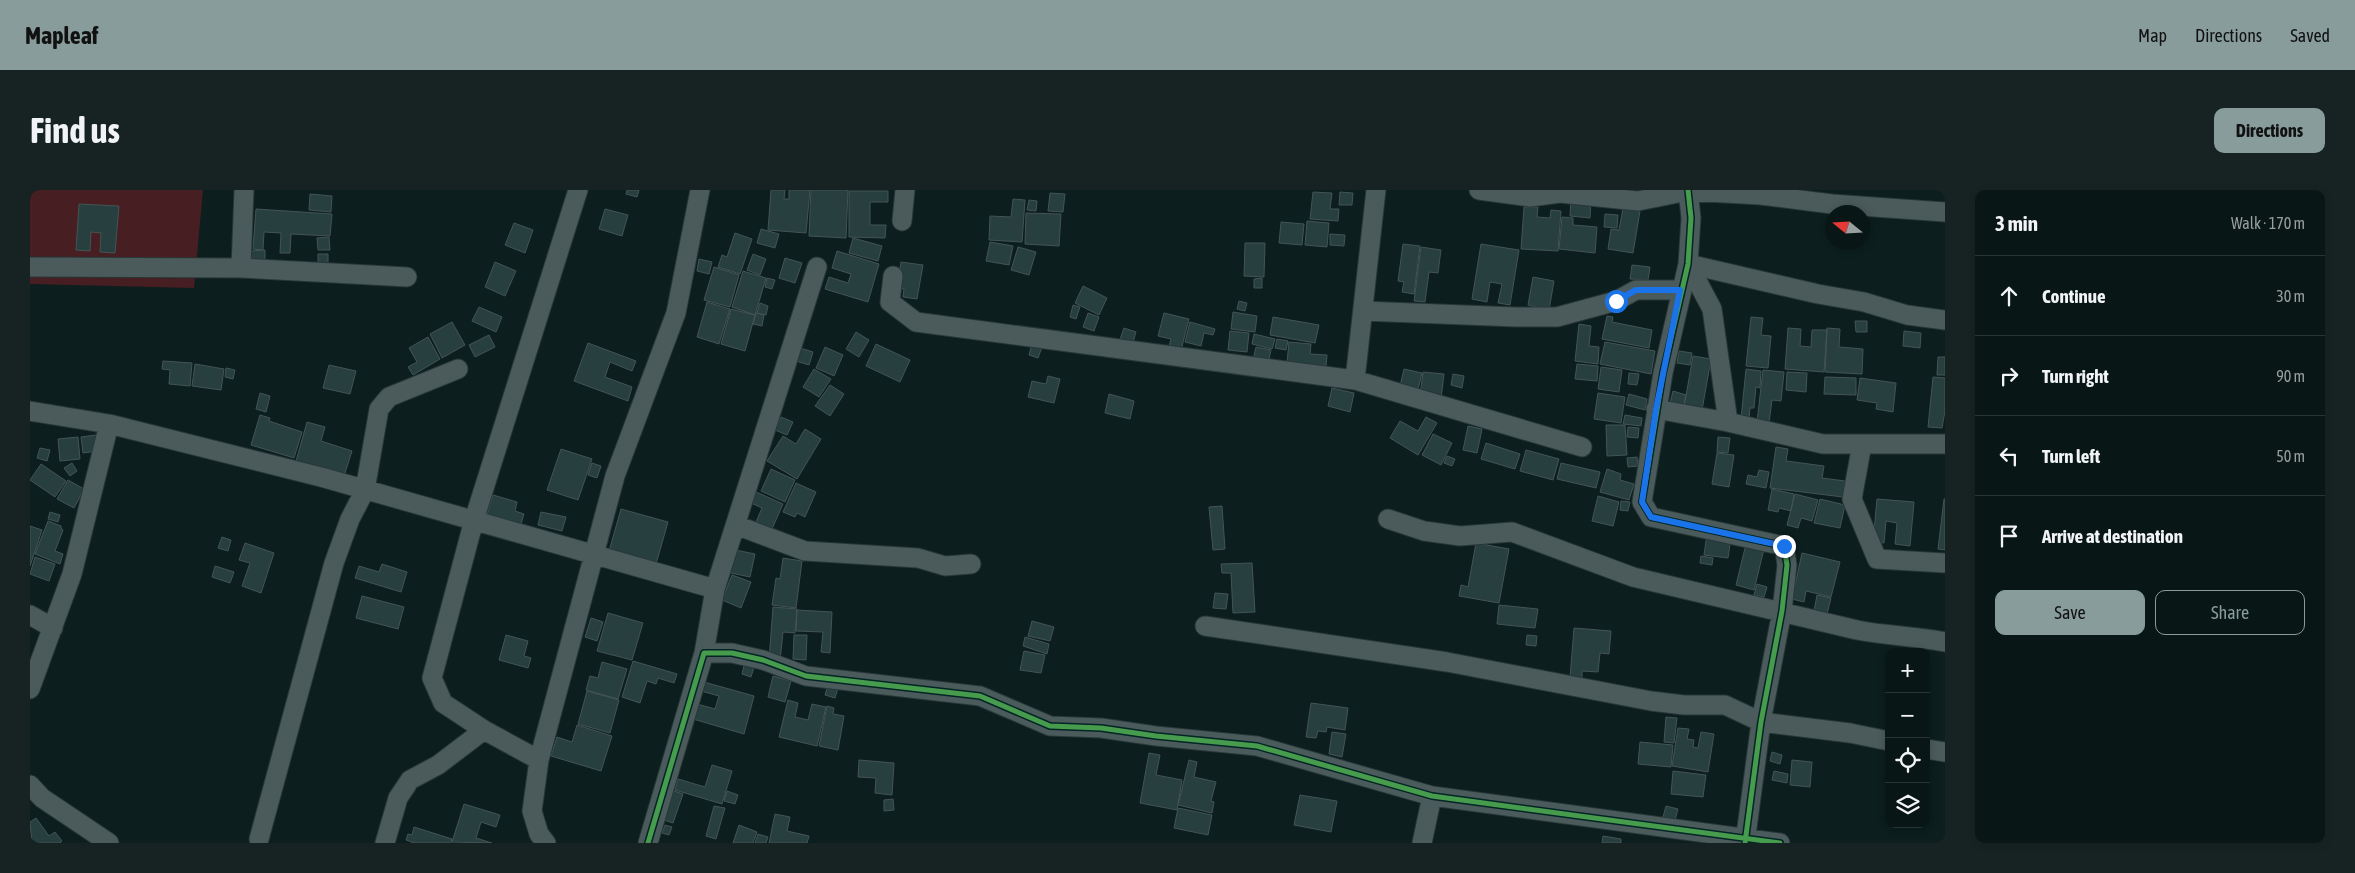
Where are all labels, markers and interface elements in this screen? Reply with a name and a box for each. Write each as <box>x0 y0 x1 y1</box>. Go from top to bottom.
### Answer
text: Mapleaf <box>25 22 98 49</box>
text: Map <box>2138 25 2167 46</box>
text: Directions <box>2195 25 2262 46</box>
text: Saved <box>2290 25 2330 46</box>
button: Directions <box>2214 108 2325 153</box>
text: Find us <box>30 110 120 150</box>
north arrow <box>1825 205 1870 250</box>
text: 3 min <box>1995 211 2038 235</box>
text: Walk · 170 m <box>2231 214 2305 232</box>
icon: ahead <box>1995 282 2023 310</box>
text: Continue <box>2042 285 2106 307</box>
text: 30 m <box>2276 287 2305 305</box>
route start <box>1605 290 1628 313</box>
icon: right <box>1995 362 2023 390</box>
text: Turn right <box>2042 365 2109 387</box>
text: 90 m <box>2276 367 2305 385</box>
icon: left <box>1995 442 2023 470</box>
text: Turn left <box>2042 445 2100 467</box>
text: 50 m <box>2276 447 2305 465</box>
icon: arrive <box>1995 522 2023 550</box>
text: Arrive at destination <box>2042 525 2183 547</box>
route end <box>1773 535 1796 558</box>
button: Save <box>1995 590 2145 635</box>
button: Share <box>2155 590 2305 635</box>
map controls <box>1885 648 1930 828</box>
button: + <box>1885 648 1930 693</box>
button: − <box>1885 693 1930 738</box>
button: locate <box>1885 738 1930 783</box>
button: layers <box>1885 783 1930 828</box>

